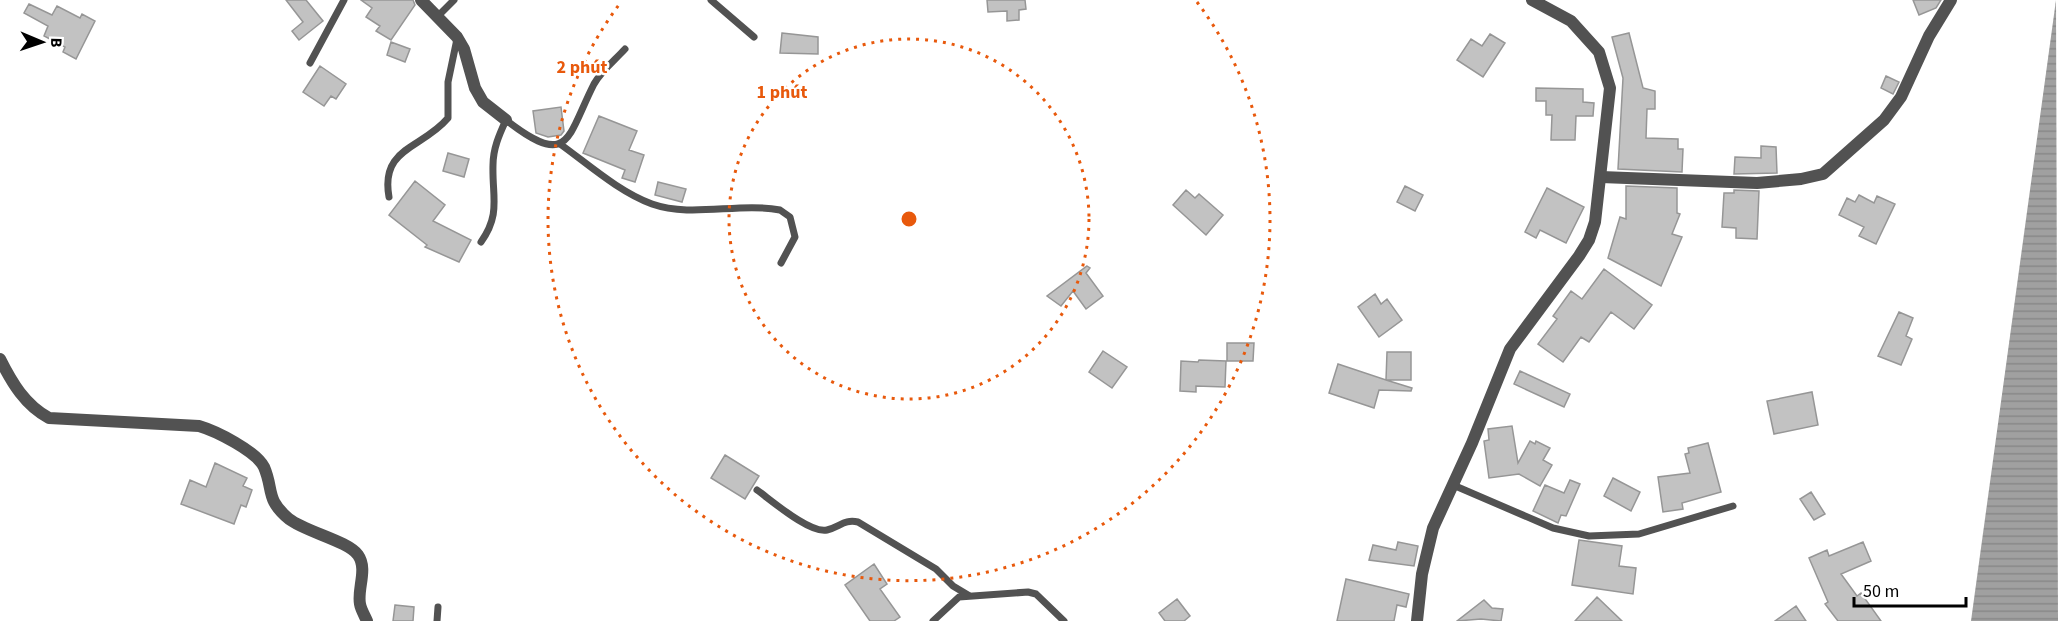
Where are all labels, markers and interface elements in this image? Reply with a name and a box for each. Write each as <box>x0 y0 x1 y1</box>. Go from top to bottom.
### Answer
north arrow <box>12 12 72 72</box>
text: B <box>45 37 67 48</box>
text: 2 phút <box>557 55 608 80</box>
text: 1 phút <box>757 80 808 105</box>
centre of rings <box>899 209 919 229</box>
scale bar <box>1854 570 1966 608</box>
text: 50 m <box>1863 579 1899 604</box>

